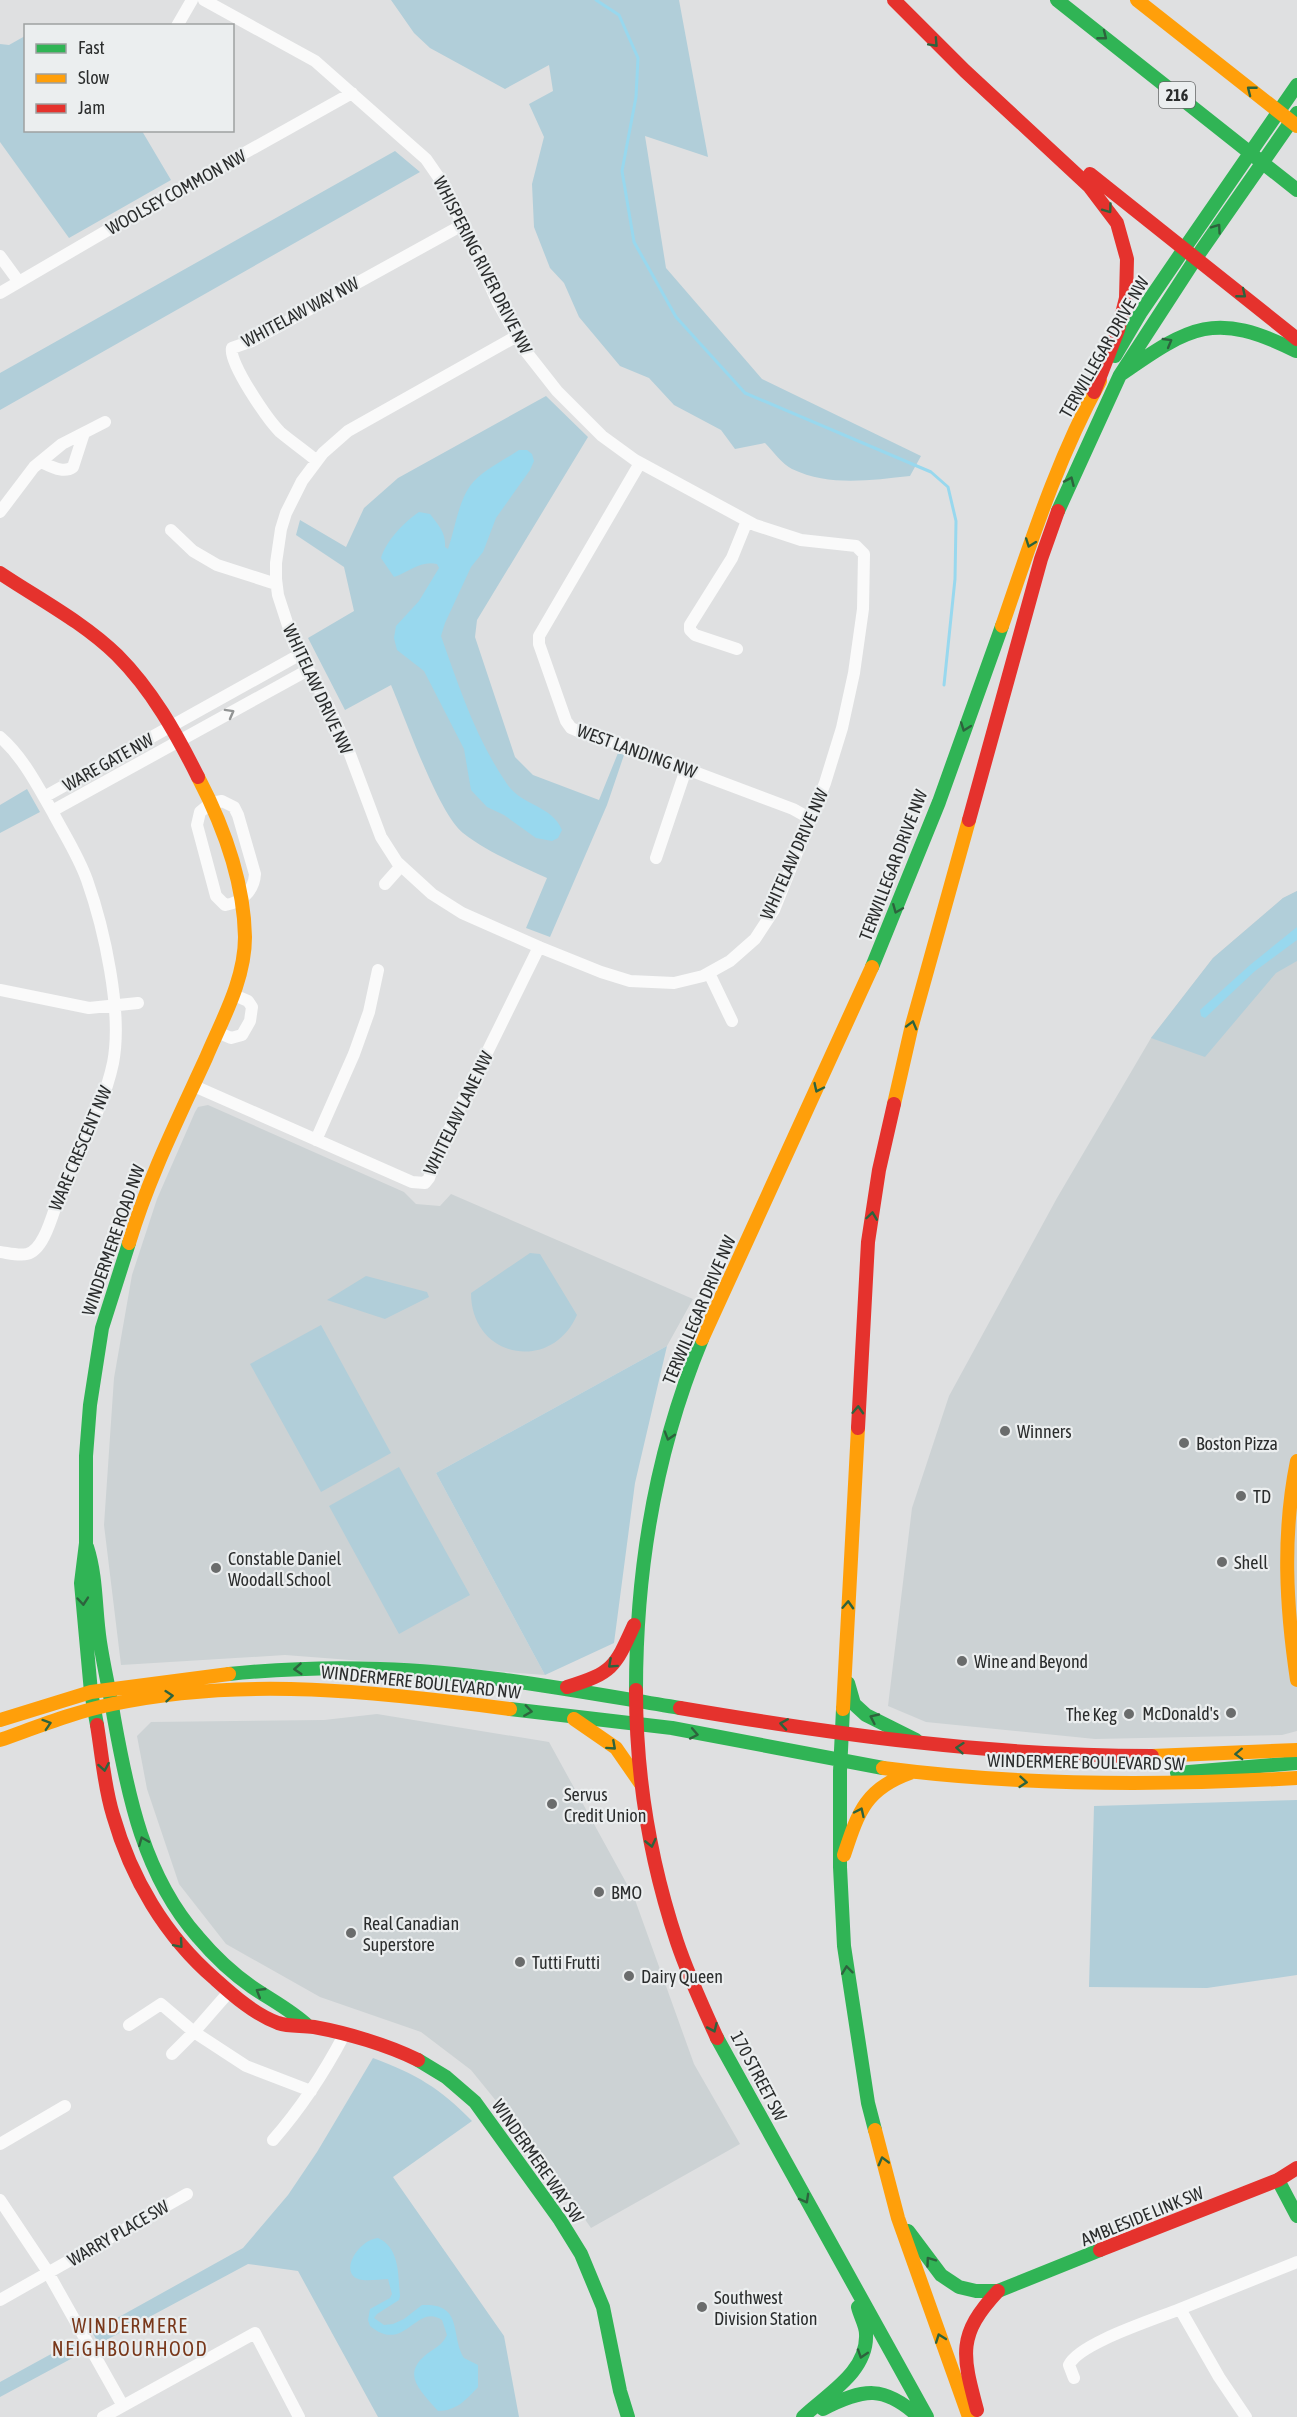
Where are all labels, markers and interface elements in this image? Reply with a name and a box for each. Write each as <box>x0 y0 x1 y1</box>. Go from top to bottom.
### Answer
legend <box>24 24 234 132</box>
one-way arrow <box>1096 29 1107 40</box>
one-way arrow <box>927 36 938 46</box>
text: Fast <box>78 37 105 58</box>
text: Slow <box>78 67 109 88</box>
road number: 216 <box>1159 82 1195 108</box>
one-way arrow <box>1247 87 1258 98</box>
text: Jam <box>78 97 105 118</box>
street label: WOOLSEY COMMON NW <box>103 145 249 239</box>
street label: WHISPERING RIVER DRIVE NW <box>429 173 537 357</box>
one-way arrow <box>1100 203 1111 214</box>
one-way arrow <box>1210 224 1221 235</box>
street label: WHITELAW WAY NW <box>238 272 362 352</box>
street label: TERWILLEGAR DRIVE NW <box>1055 273 1153 421</box>
one-way arrow <box>1235 287 1246 298</box>
one-way arrow <box>1162 338 1173 349</box>
one-way arrow <box>1063 477 1075 488</box>
one-way arrow <box>1024 537 1037 548</box>
street label: WHITELAW DRIVE NW <box>279 621 357 757</box>
one-way arrow <box>224 709 234 720</box>
street label: WEST LANDING NW <box>574 720 700 782</box>
one-way arrow <box>960 720 972 731</box>
street label: WARE GATE NW <box>59 729 157 795</box>
street label: WHITELAW DRIVE NW <box>756 785 832 923</box>
street label: TERWILLEGAR DRIVE NW <box>855 787 931 943</box>
one-way arrow <box>892 903 904 914</box>
one-way arrow <box>905 1020 918 1030</box>
street label: WHITELAW LANE NW <box>419 1048 497 1178</box>
one-way arrow <box>813 1081 825 1092</box>
street label: WARE CRESCENT NW <box>44 1082 116 1214</box>
street label: WINDERMERE ROAD NW <box>77 1162 149 1318</box>
one-way arrow <box>866 1211 878 1221</box>
street label: TERWILLEGAR DRIVE NW <box>658 1232 740 1388</box>
one-way arrow <box>852 1406 865 1415</box>
place label: Winners <box>1017 1421 1072 1442</box>
marker: Winners <box>998 1424 1012 1438</box>
one-way arrow <box>664 1430 676 1441</box>
place label: Boston Pizza <box>1196 1433 1278 1454</box>
marker: Boston Pizza <box>1177 1436 1191 1450</box>
place label: TD <box>1253 1486 1271 1507</box>
marker: TD <box>1234 1489 1248 1503</box>
place label: Constable Daniel Woodall School <box>228 1548 341 1590</box>
place label: Shell <box>1234 1552 1268 1573</box>
marker: Shell <box>1215 1555 1229 1569</box>
marker: Constable Daniel Woodall School <box>209 1561 223 1575</box>
one-way arrow <box>76 1597 89 1606</box>
one-way arrow <box>841 1601 854 1610</box>
place label: Wine and Beyond <box>974 1651 1088 1672</box>
marker: Wine and Beyond <box>955 1654 969 1668</box>
one-way arrow <box>608 1657 618 1668</box>
street label: WINDERMERE BOULEVARD NW <box>320 1661 522 1703</box>
one-way arrow <box>294 1662 303 1675</box>
one-way arrow <box>165 1690 174 1703</box>
place label: McDonald's <box>1142 1703 1219 1724</box>
place label: The Keg <box>1066 1704 1117 1725</box>
one-way arrow <box>523 1705 533 1717</box>
marker: McDonald's <box>1224 1706 1238 1720</box>
marker: The Keg <box>1122 1707 1136 1721</box>
one-way arrow <box>869 1713 880 1725</box>
one-way arrow <box>779 1718 789 1731</box>
one-way arrow <box>41 1719 52 1731</box>
one-way arrow <box>689 1727 699 1740</box>
one-way arrow <box>605 1739 616 1750</box>
one-way arrow <box>955 1742 964 1755</box>
one-way arrow <box>1234 1747 1243 1760</box>
street label: WINDERMERE BOULEVARD SW <box>987 1750 1185 1774</box>
one-way arrow <box>97 1762 110 1772</box>
one-way arrow <box>1019 1775 1028 1788</box>
place label: Servus Credit Union <box>564 1784 647 1826</box>
marker: Servus Credit Union <box>545 1797 559 1811</box>
one-way arrow <box>853 1808 865 1819</box>
one-way arrow <box>138 1836 150 1847</box>
one-way arrow <box>644 1838 657 1848</box>
place label: BMO <box>611 1882 642 1903</box>
marker: BMO <box>592 1885 606 1899</box>
place label: Real Canadian Superstore <box>363 1913 459 1955</box>
marker: Real Canadian Superstore <box>344 1926 358 1940</box>
one-way arrow <box>172 1937 183 1948</box>
place label: Tutti Frutti <box>532 1952 600 1973</box>
marker: Tutti Frutti <box>513 1955 527 1969</box>
one-way arrow <box>841 1965 854 1975</box>
place label: Dairy Queen <box>641 1966 723 1987</box>
marker: Dairy Queen <box>622 1969 636 1983</box>
one-way arrow <box>256 1988 266 1999</box>
one-way arrow <box>705 2021 717 2032</box>
street label: 170 STREET SW <box>727 2028 791 2124</box>
street label: WINDERMERE WAY SW <box>488 2095 588 2227</box>
one-way arrow <box>878 2157 891 2167</box>
street label: AMBLESIDE LINK SW <box>1078 2182 1206 2250</box>
one-way arrow <box>798 2193 809 2203</box>
street label: WARRY PLACE SW <box>64 2196 172 2270</box>
one-way arrow <box>926 2256 937 2267</box>
place label: Southwest Division Station <box>714 2287 818 2329</box>
marker: Southwest Division Station <box>695 2300 709 2314</box>
district label: WINDERMERE NEIGHBOURHOOD <box>52 2314 208 2360</box>
one-way arrow <box>935 2334 948 2344</box>
one-way arrow <box>856 2348 869 2359</box>

